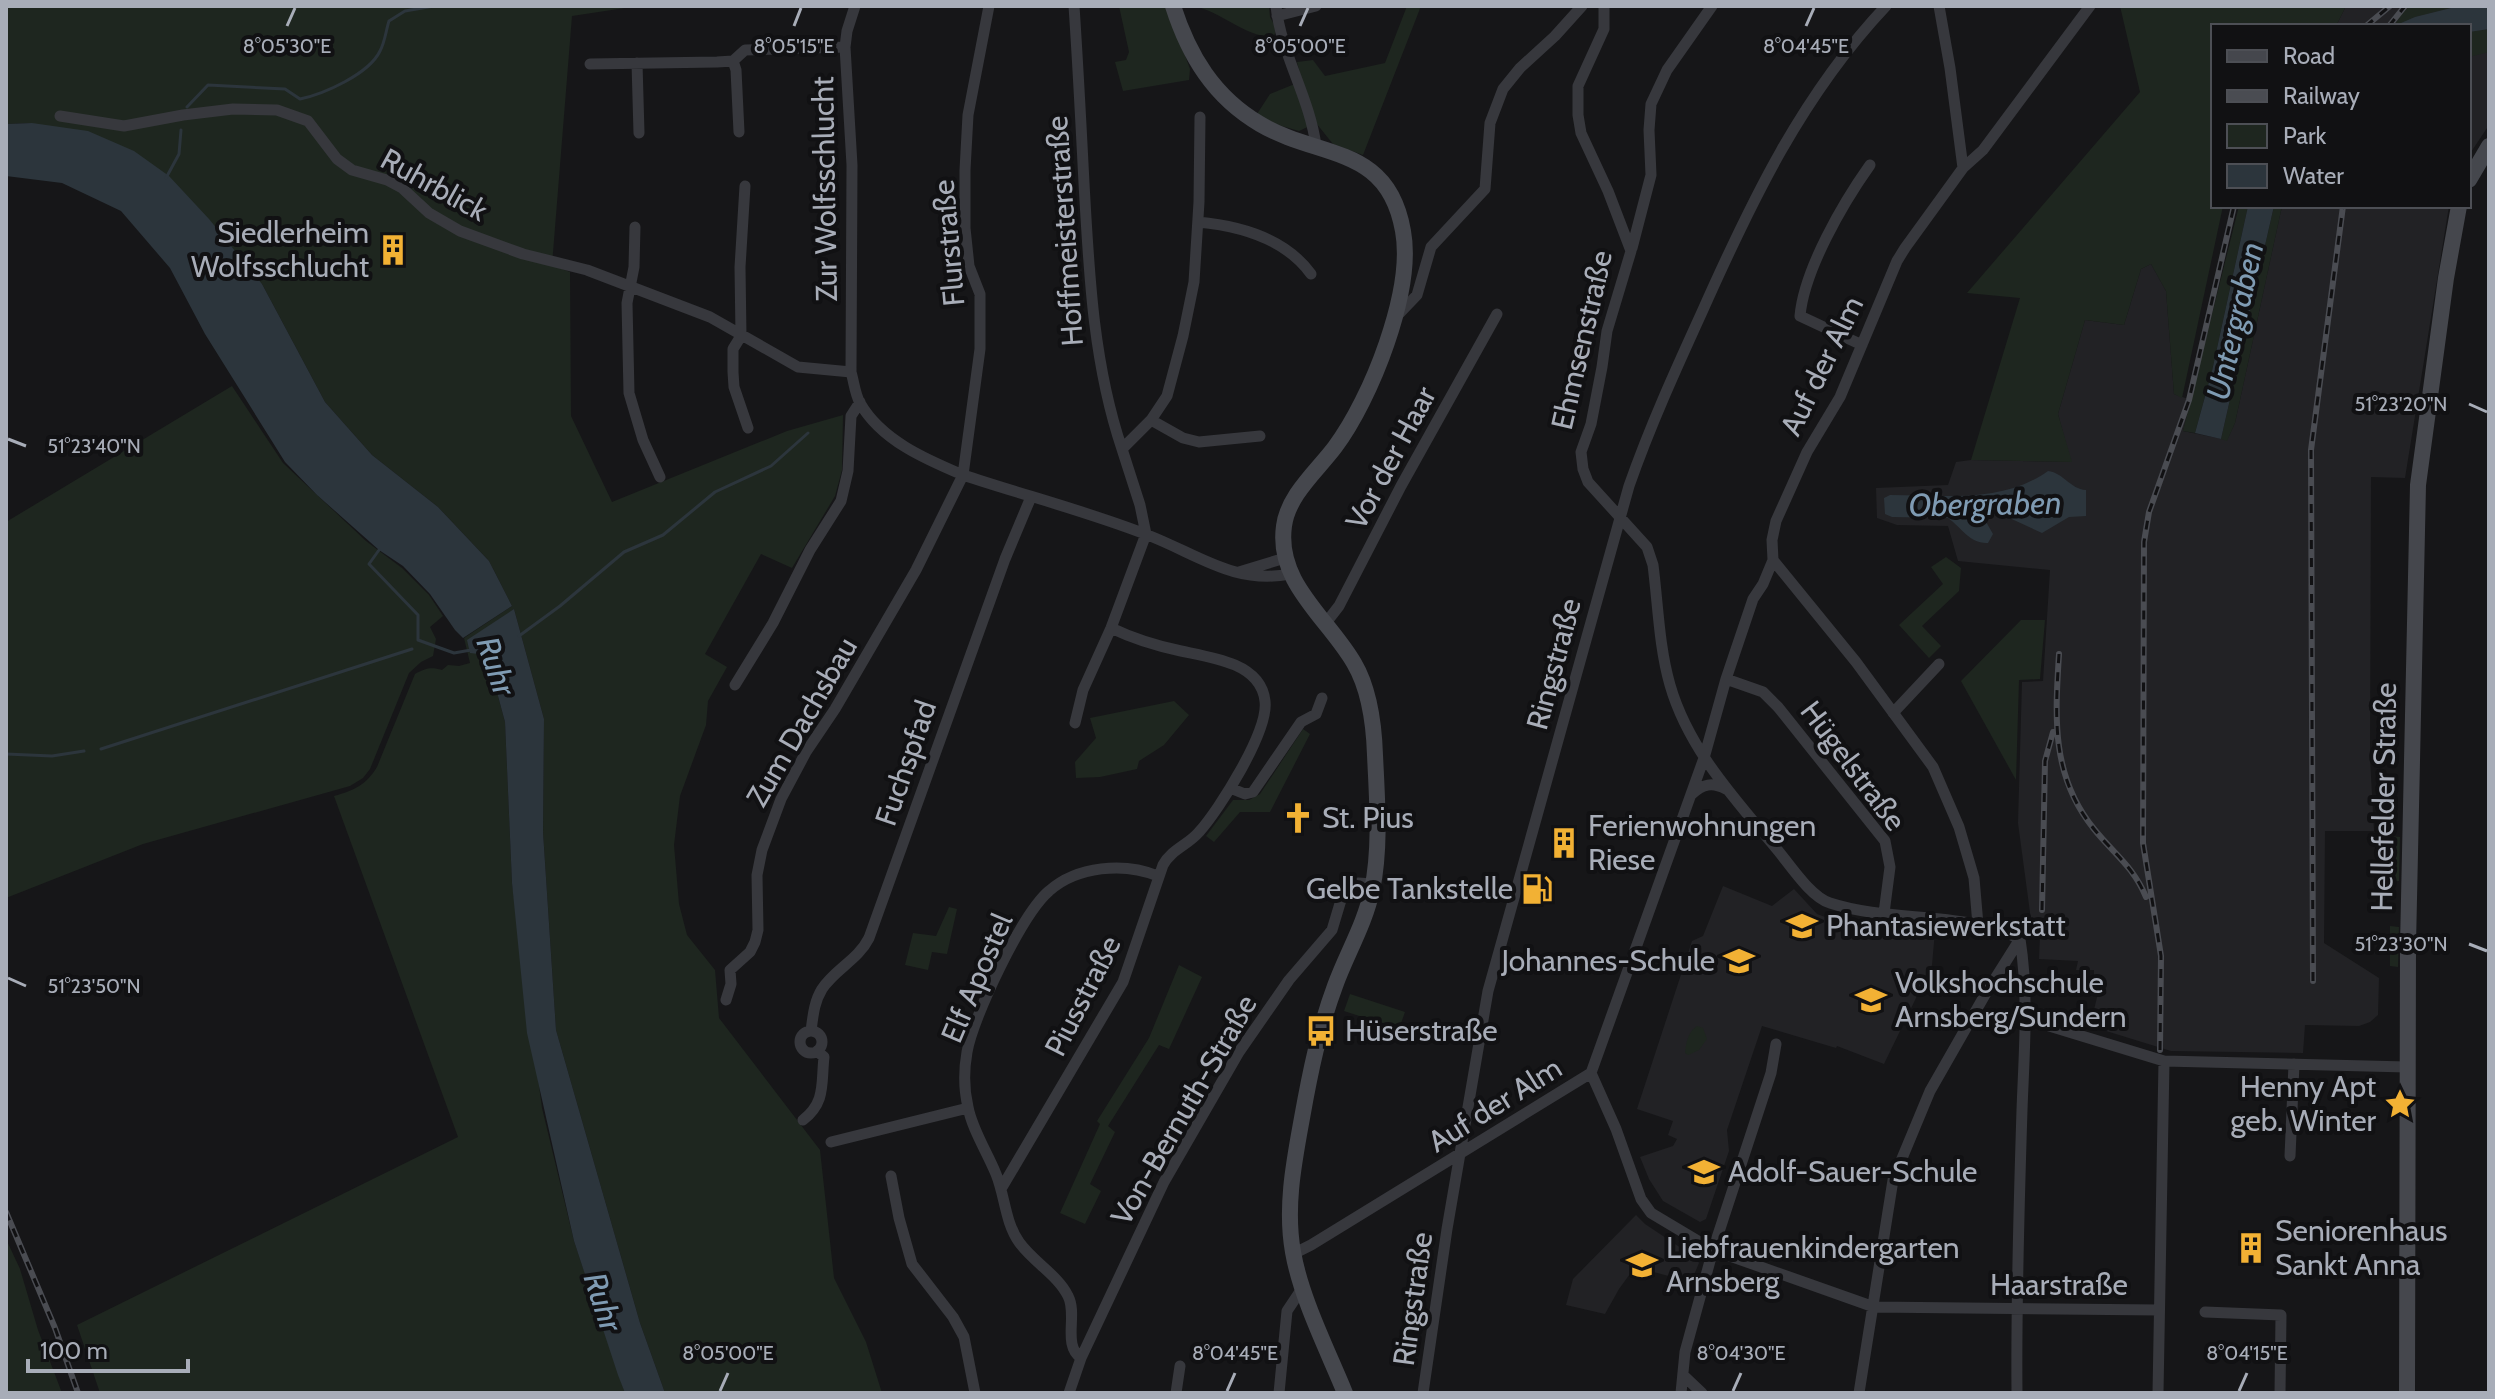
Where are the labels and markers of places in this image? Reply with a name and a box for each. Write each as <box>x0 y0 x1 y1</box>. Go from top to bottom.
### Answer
place label: Siedlerheim Wolfsschlucht <box>191 214 369 285</box>
building icon: Siedlerheim Wolfsschlucht <box>376 233 410 267</box>
place label: St. Pius <box>1322 799 1414 836</box>
church icon: St. Pius <box>1281 801 1315 835</box>
place label: Ferienwohnungen Riese <box>1588 807 1816 878</box>
building icon: Ferienwohnungen Riese <box>1547 826 1581 860</box>
place label: Gelbe Tankstelle <box>1306 870 1513 907</box>
fuel station icon: Gelbe Tankstelle <box>1520 872 1554 906</box>
place label: Phantasiewerkstatt <box>1826 907 2066 944</box>
school or university icon: Phantasiewerkstatt <box>1785 909 1819 943</box>
place label: Johannes-Schule <box>1501 942 1715 979</box>
school or university icon: Johannes-Schule <box>1722 944 1756 978</box>
place label: Volkshochschule Arnsberg/Sundern <box>1895 964 2127 1035</box>
school or university icon: Volkshochschule Arnsberg/Sundern <box>1854 983 1888 1017</box>
place label: Hüserstraße <box>1345 1012 1498 1049</box>
bus stop icon: Hüserstraße <box>1304 1014 1338 1048</box>
place label: Henny Apt geb. Winter <box>2230 1068 2377 1139</box>
place icon: Henny Apt geb. Winter <box>2383 1087 2417 1121</box>
place label: Adolf-Sauer-Schule <box>1728 1153 1977 1190</box>
school or university icon: Adolf-Sauer-Schule <box>1687 1155 1721 1189</box>
place label: Seniorenhaus Sankt Anna <box>2275 1212 2448 1283</box>
place label: Liebfrauenkindergarten Arnsberg <box>1666 1229 1960 1300</box>
building icon: Seniorenhaus Sankt Anna <box>2234 1231 2268 1265</box>
school or university icon: Liebfrauenkindergarten Arnsberg <box>1625 1248 1659 1282</box>

